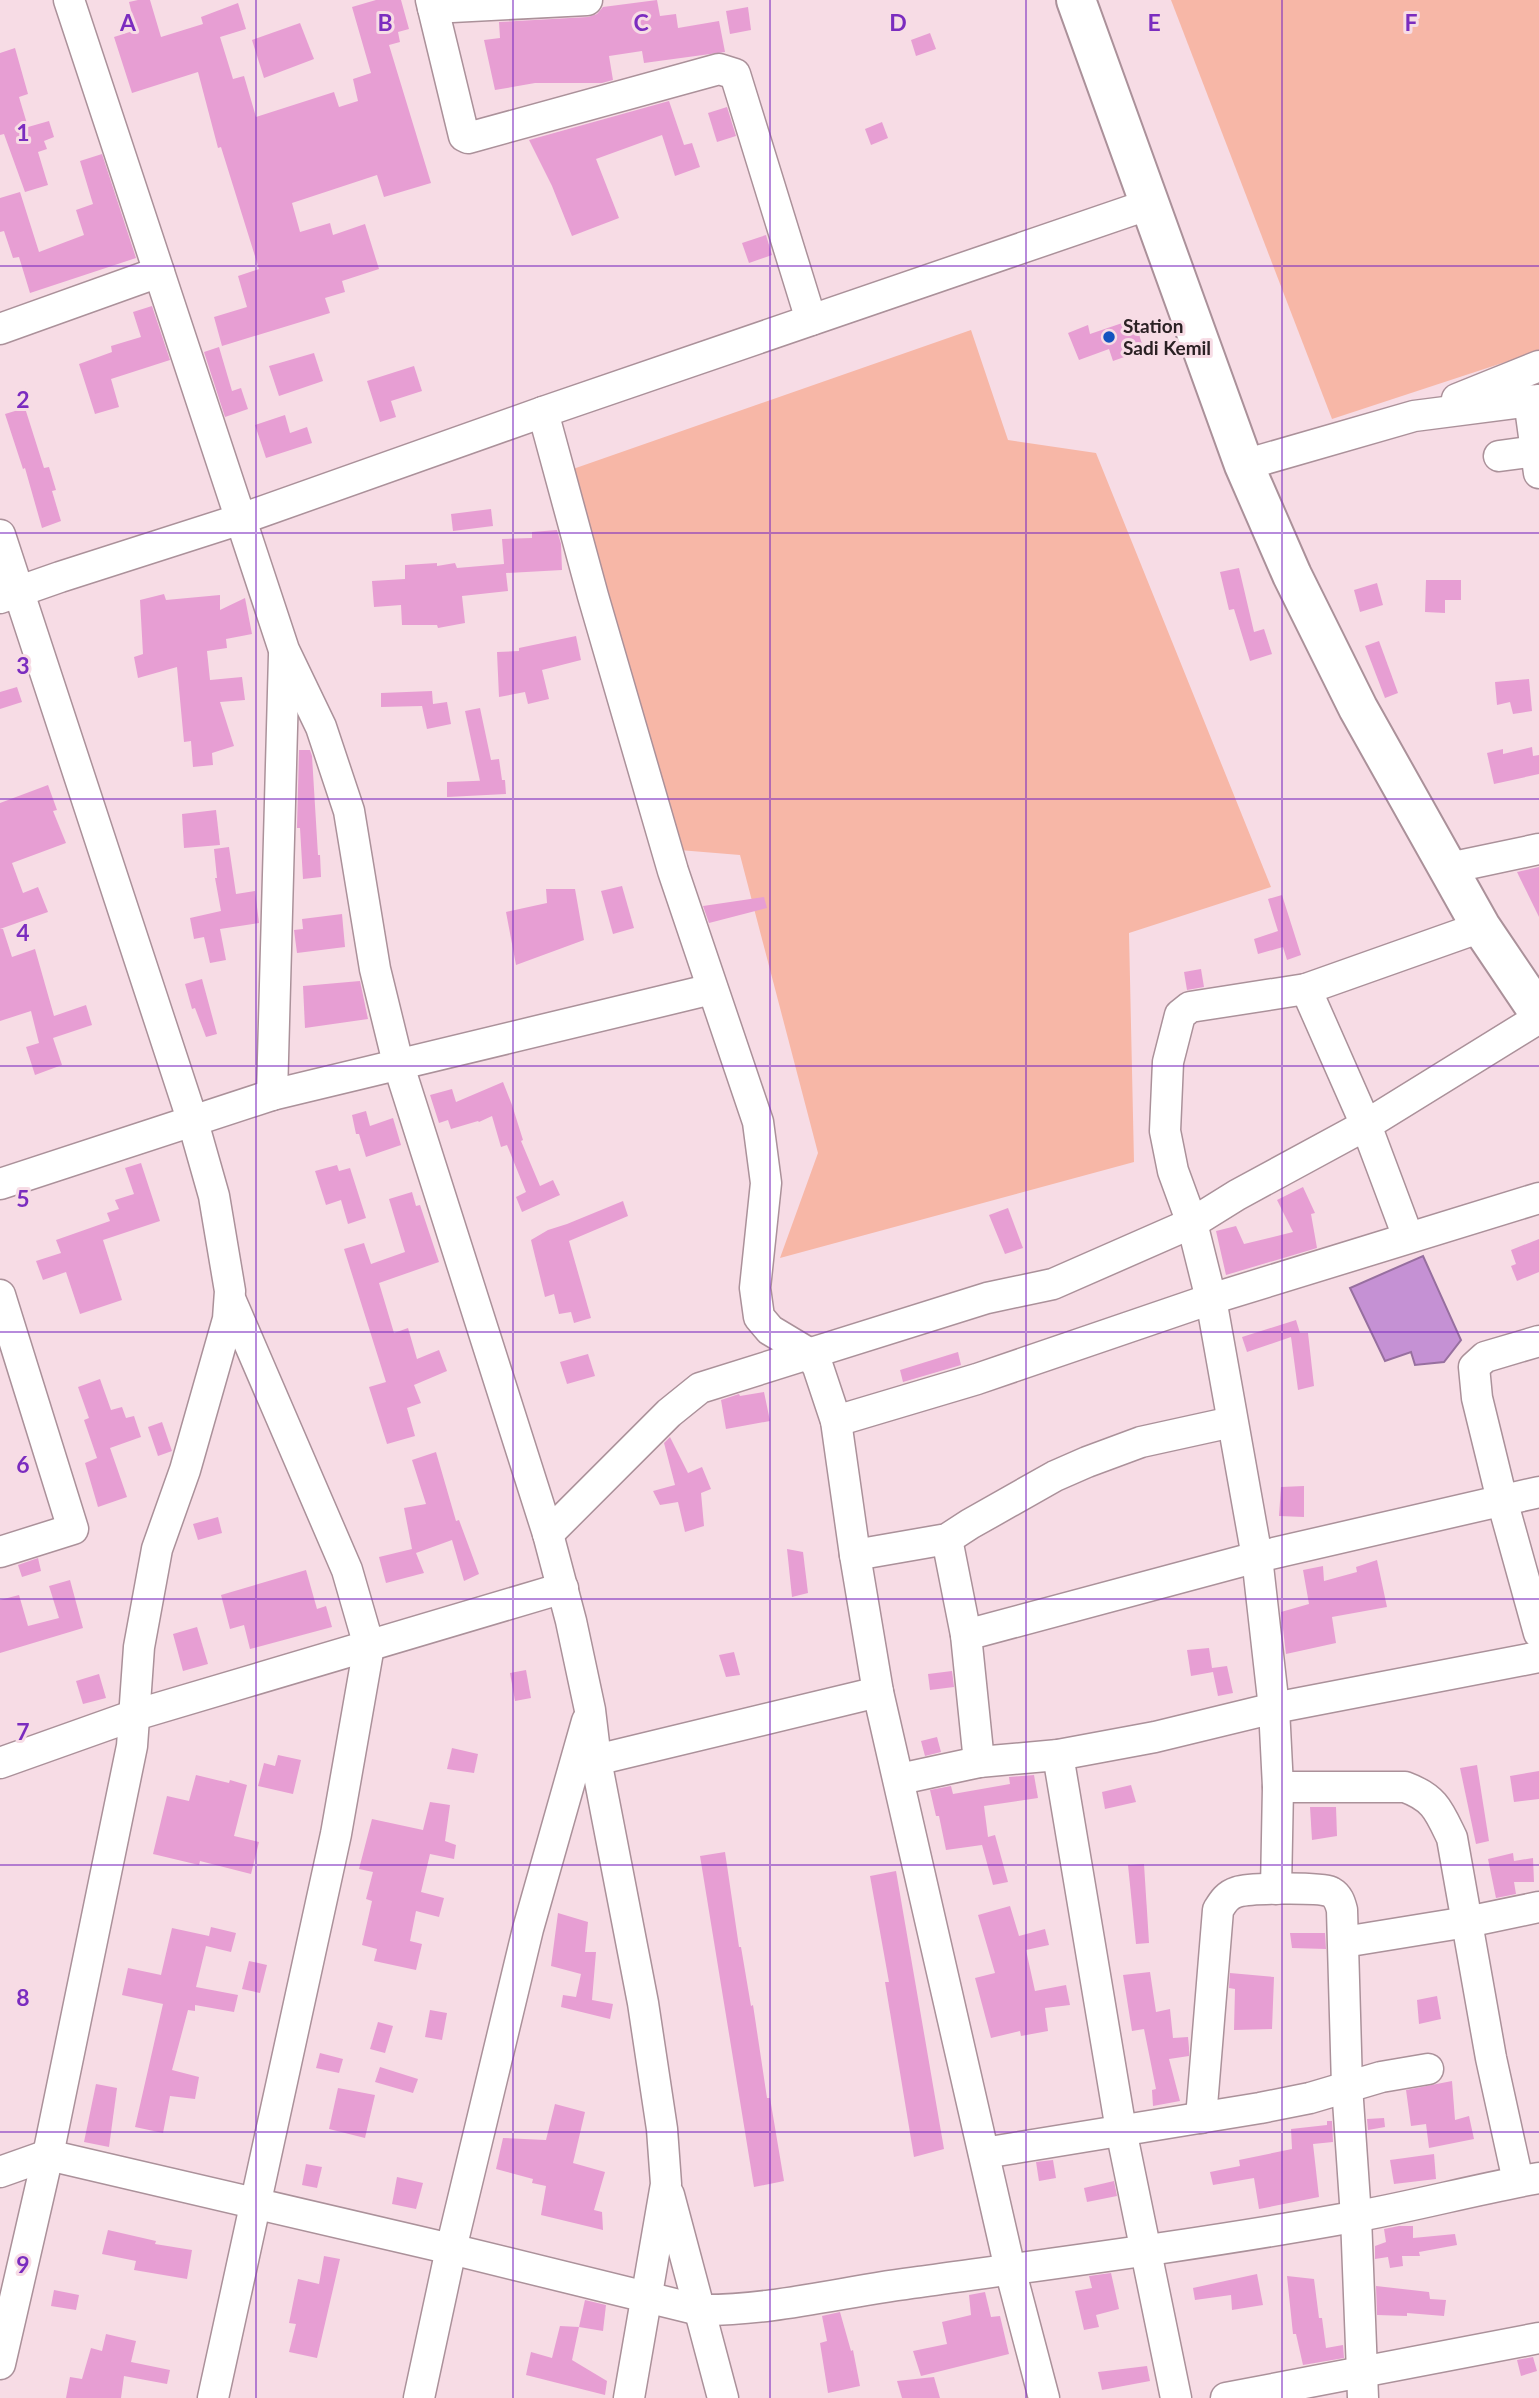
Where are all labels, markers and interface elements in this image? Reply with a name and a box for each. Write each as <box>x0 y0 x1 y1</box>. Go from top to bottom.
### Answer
text: A <box>119 8 137 36</box>
text: B <box>377 8 393 36</box>
text: C <box>633 8 649 36</box>
text: D <box>889 8 907 36</box>
text: E <box>1147 8 1161 36</box>
text: F <box>1404 8 1418 36</box>
text: 1 <box>16 118 30 146</box>
place label: Station Sadi Kemil <box>1123 314 1211 359</box>
marker: Station Sadi Kemil <box>1101 329 1117 345</box>
text: 2 <box>16 385 30 413</box>
text: 3 <box>16 651 30 679</box>
text: 4 <box>16 918 30 946</box>
text: 5 <box>16 1184 30 1212</box>
text: 6 <box>16 1450 30 1478</box>
text: 7 <box>16 1717 30 1745</box>
text: 8 <box>16 1983 30 2011</box>
text: 9 <box>16 2250 30 2278</box>

